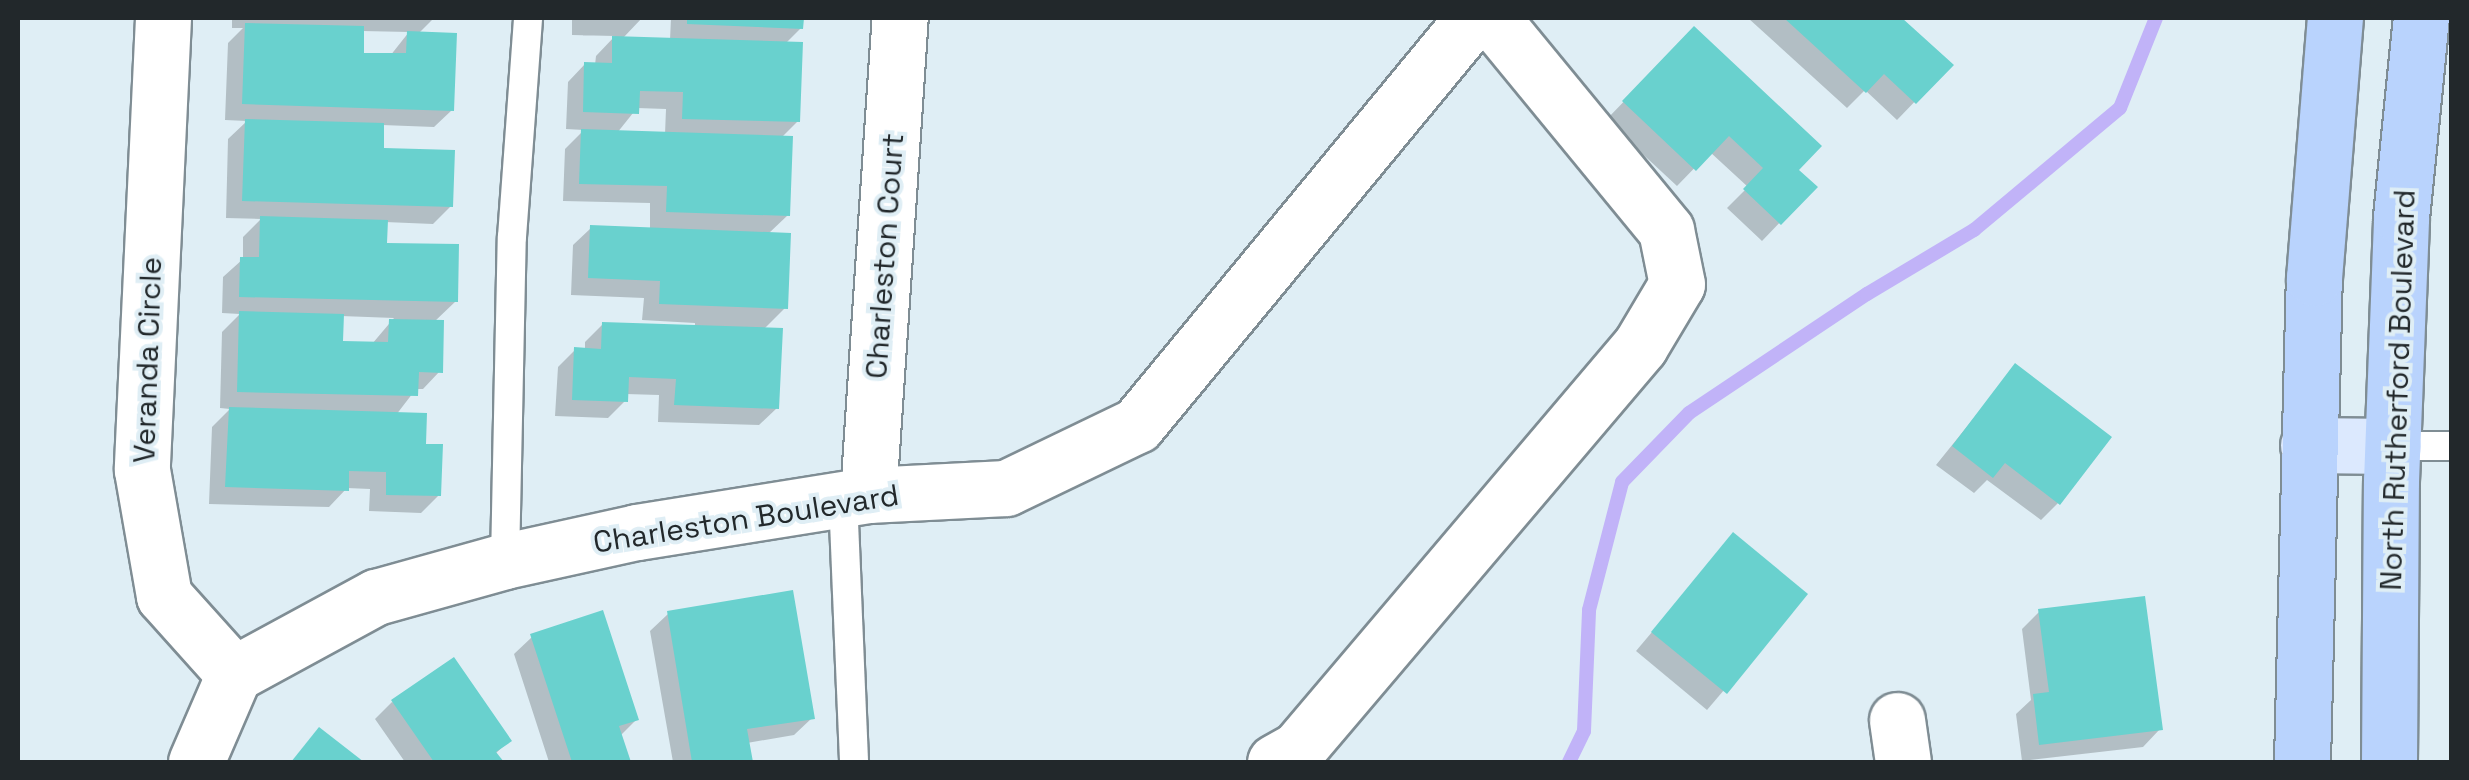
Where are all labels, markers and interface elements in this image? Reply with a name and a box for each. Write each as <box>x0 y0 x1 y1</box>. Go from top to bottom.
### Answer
street label: Charleston Court <box>858 132 912 380</box>
street label: North Rutherford Boulevard <box>2373 189 2423 591</box>
street label: Veranda Circle <box>126 256 170 464</box>
street label: Charleston Boulevard <box>591 477 901 561</box>

